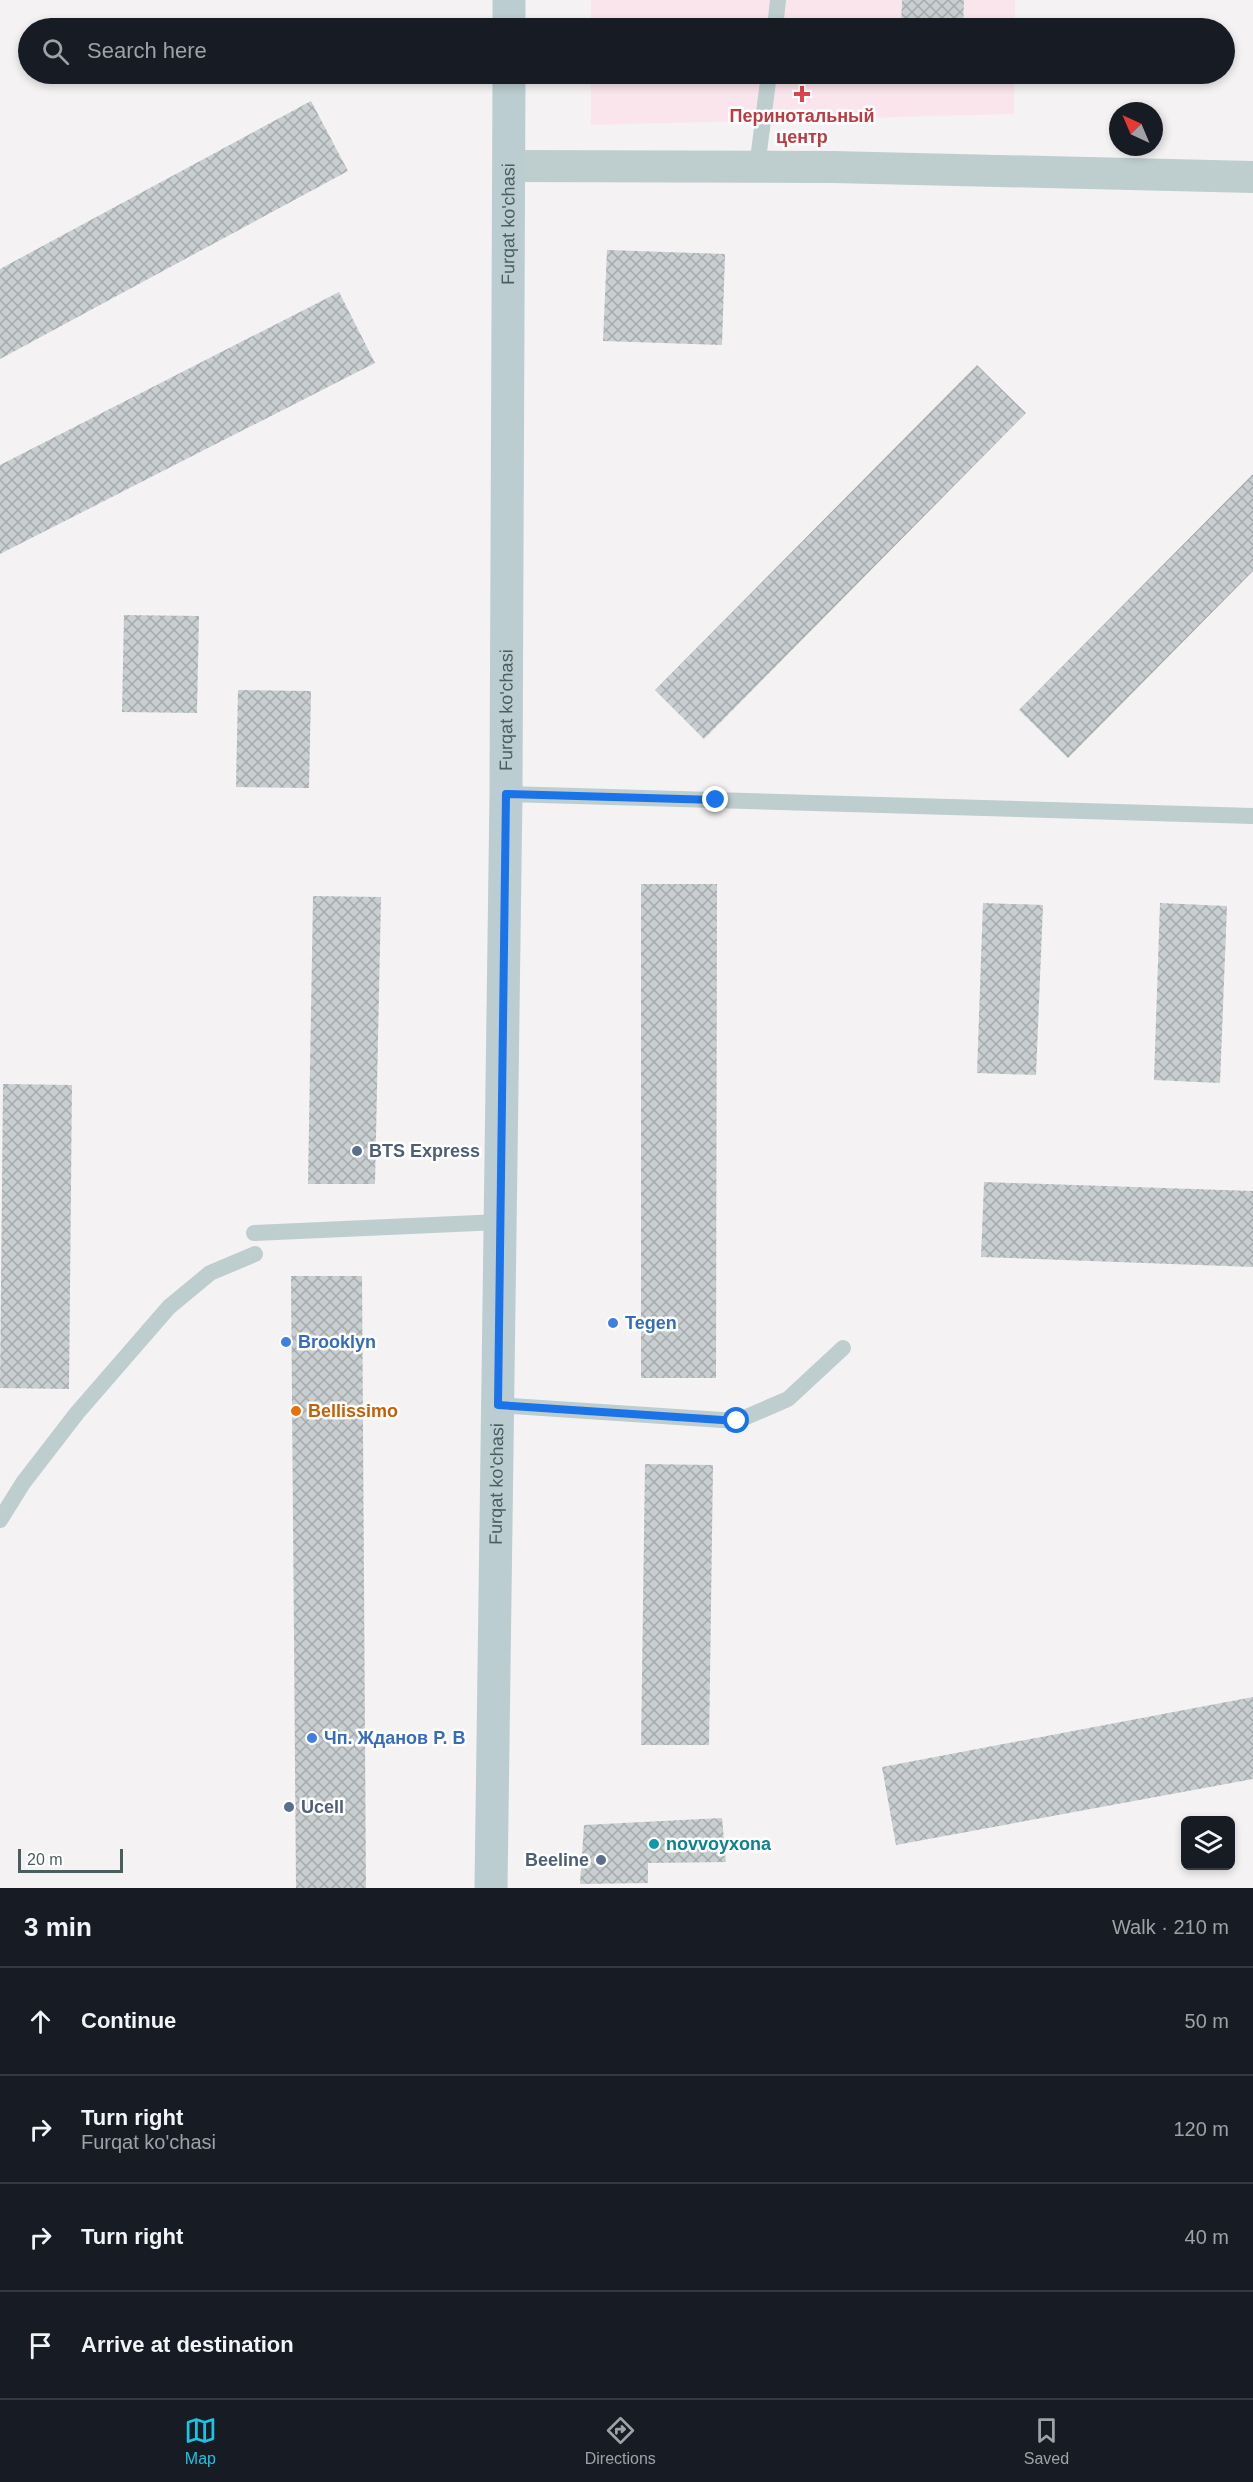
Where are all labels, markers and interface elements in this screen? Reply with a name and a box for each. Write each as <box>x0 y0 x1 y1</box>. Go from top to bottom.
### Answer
search box <box>18 18 1235 84</box>
icon: search <box>39 35 72 68</box>
text: Search here <box>87 38 207 63</box>
marker: Перинотальный центр <box>793 85 811 103</box>
north arrow <box>1109 102 1163 156</box>
place label: Перинотальный центр <box>729 106 875 147</box>
street label: Furqat ko'chasi <box>498 163 519 285</box>
street label: Furqat ko'chasi <box>496 649 517 771</box>
route end <box>702 786 728 812</box>
place label: BTS Express <box>369 1141 480 1161</box>
marker: BTS Express <box>350 1144 364 1158</box>
place label: Tegen <box>625 1313 677 1333</box>
marker: Tegen <box>606 1316 620 1330</box>
place label: Brooklyn <box>298 1332 376 1352</box>
marker: Brooklyn <box>279 1335 293 1349</box>
place label: Bellissimo <box>308 1401 398 1421</box>
marker: Bellissimo <box>289 1404 303 1418</box>
route start <box>723 1407 749 1433</box>
street label: Furqat ko'chasi <box>486 1423 507 1545</box>
place label: Чп. Жданов Р. В <box>324 1728 465 1748</box>
marker: Чп. Жданов Р. В <box>305 1731 319 1745</box>
place label: Ucell <box>301 1797 344 1817</box>
marker: Ucell <box>282 1800 296 1814</box>
map controls <box>1181 1816 1235 1870</box>
button: layers <box>1181 1816 1235 1870</box>
place label: novvoyxona <box>666 1834 772 1854</box>
marker: novvoyxona <box>647 1837 661 1851</box>
scale bar <box>18 1846 123 1874</box>
place label: Beeline <box>525 1850 589 1870</box>
text: 20 m <box>27 1851 63 1868</box>
marker: Beeline <box>594 1853 608 1867</box>
text: 3 min <box>24 1912 92 1942</box>
text: Walk · 210 m <box>1112 1916 1229 1938</box>
icon: ahead <box>24 2005 57 2038</box>
text: Continue <box>81 2008 176 2033</box>
text: 50 m <box>1185 2010 1229 2032</box>
text: Turn right <box>81 2105 183 2130</box>
icon: right <box>24 2113 57 2146</box>
text: 120 m <box>1173 2118 1229 2140</box>
text: Furqat ko'chasi <box>81 2131 216 2153</box>
icon: right <box>24 2221 57 2254</box>
text: Turn right <box>81 2224 183 2249</box>
text: 40 m <box>1185 2226 1229 2248</box>
icon: arrive <box>24 2329 57 2362</box>
text: Arrive at destination <box>81 2332 294 2357</box>
tab: Map <box>184 2414 217 2468</box>
tab: Directions <box>585 2414 656 2468</box>
tab: Saved <box>1024 2414 1069 2468</box>

